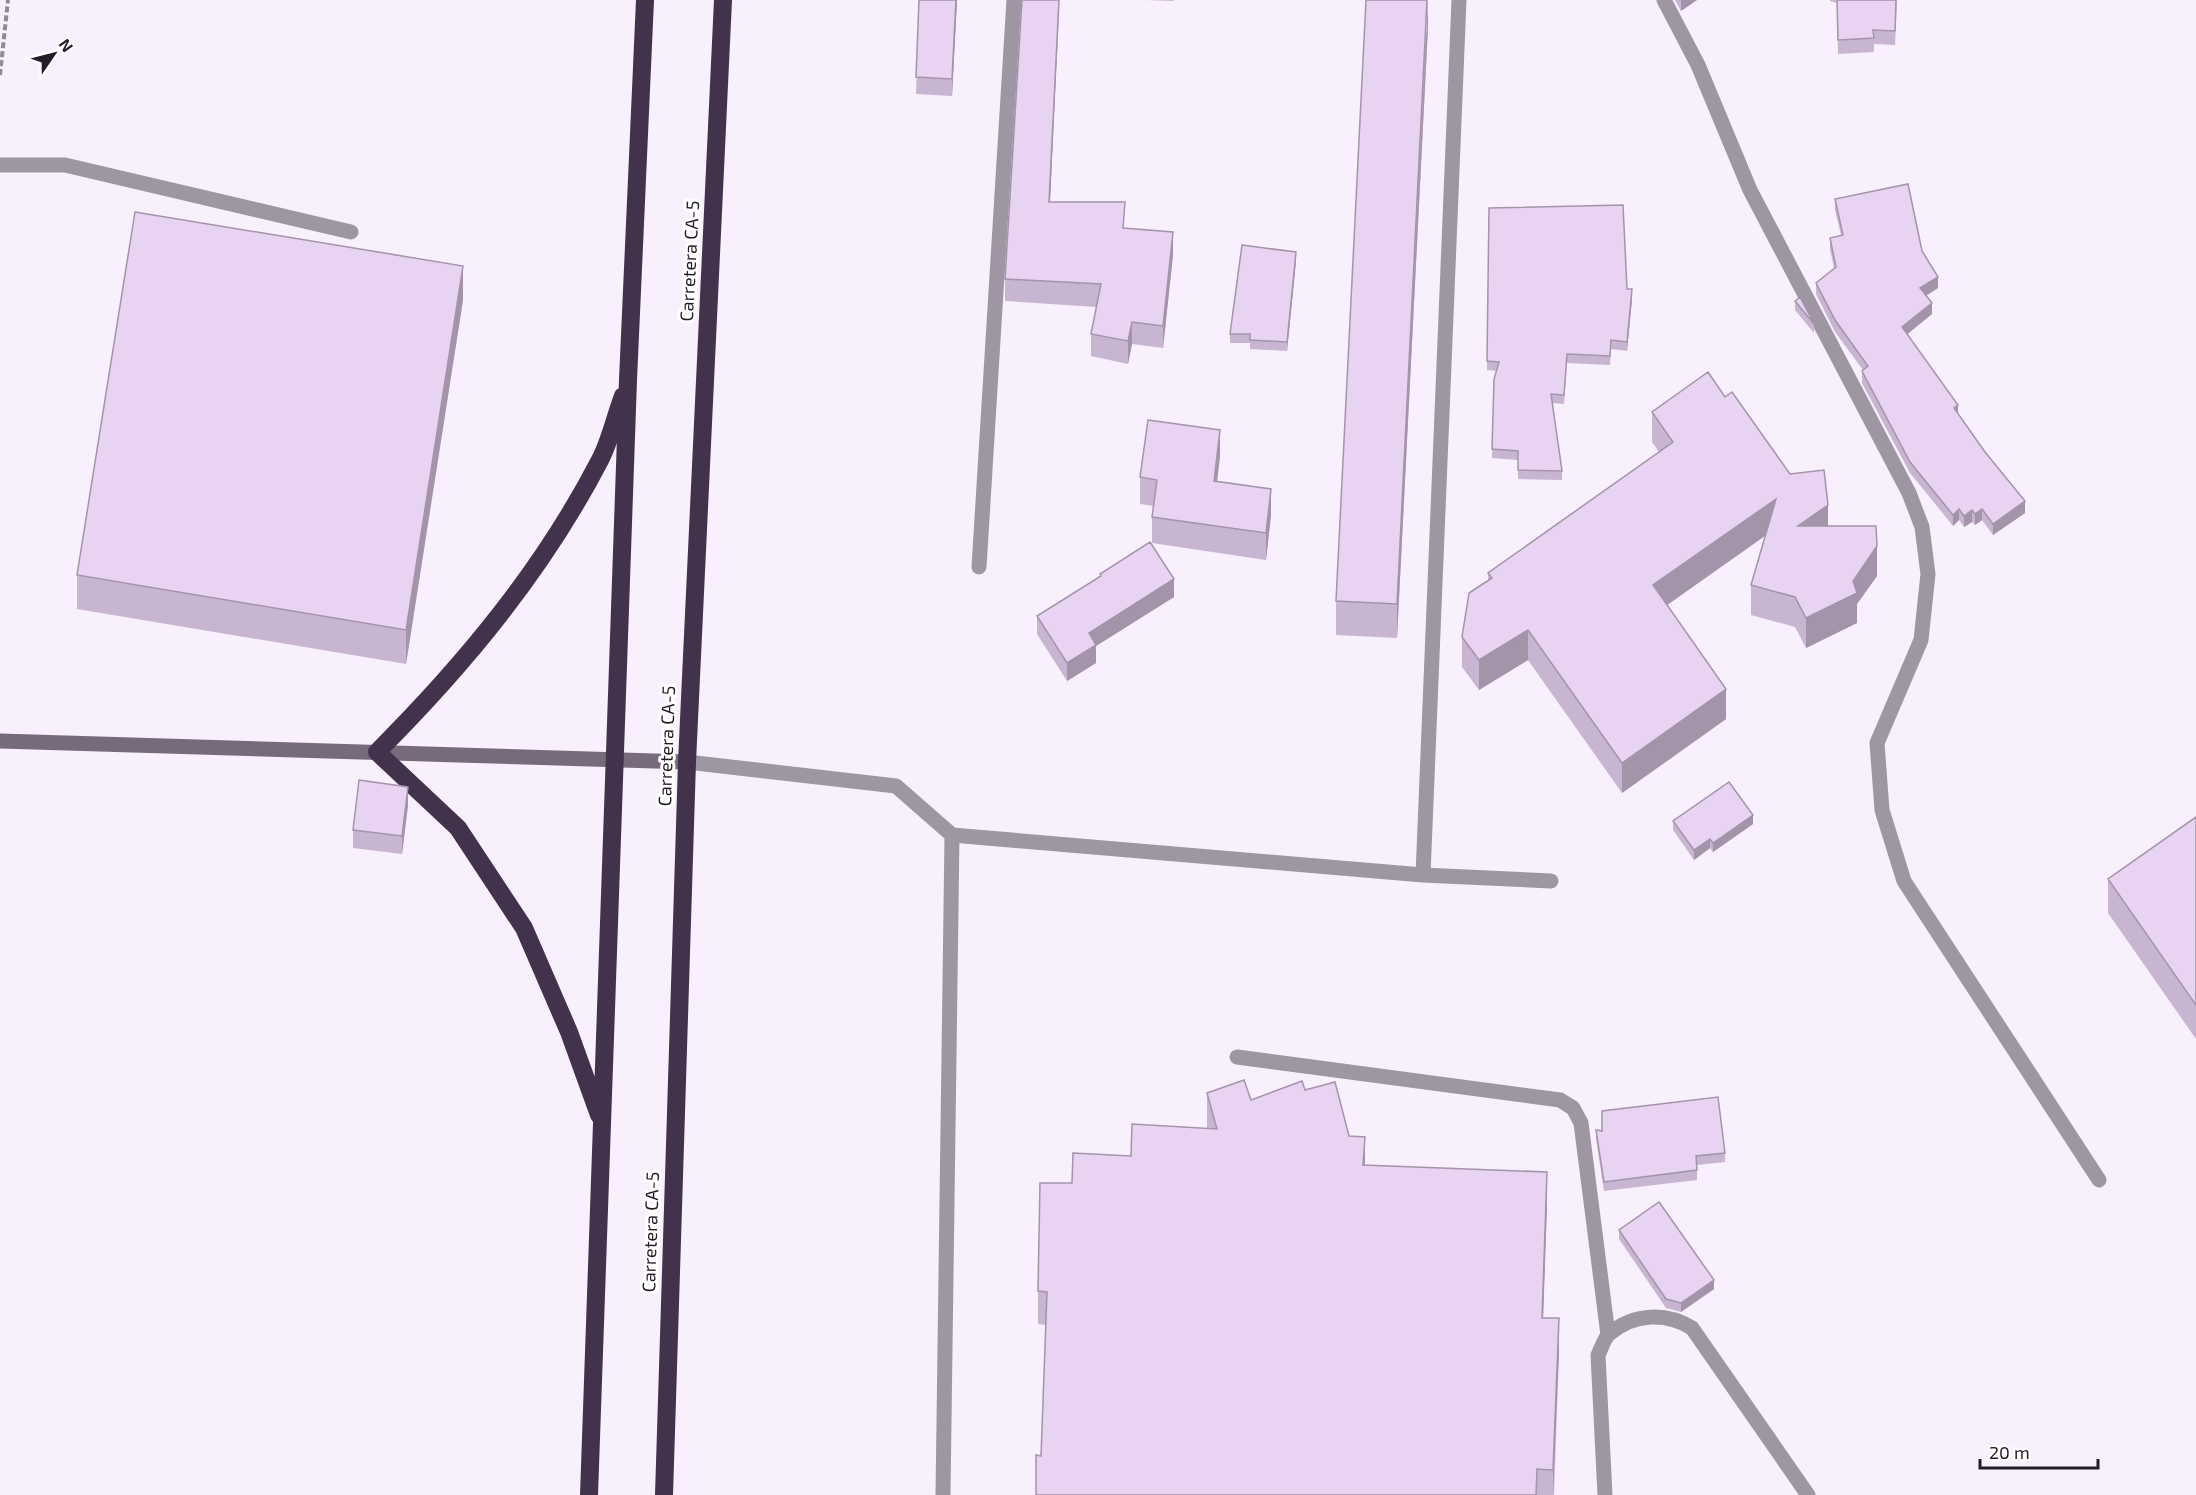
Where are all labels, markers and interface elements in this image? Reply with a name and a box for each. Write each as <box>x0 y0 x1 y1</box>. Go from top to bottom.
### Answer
north arrow <box>24 24 84 84</box>
text: N <box>56 35 78 55</box>
street label: Carretera CA-5 <box>675 200 703 322</box>
street label: Carretera CA-5 <box>653 685 679 807</box>
street label: Carretera CA-5 <box>637 1171 663 1293</box>
scale bar <box>1980 1432 2098 1470</box>
text: 20 m <box>1989 1441 2030 1463</box>

